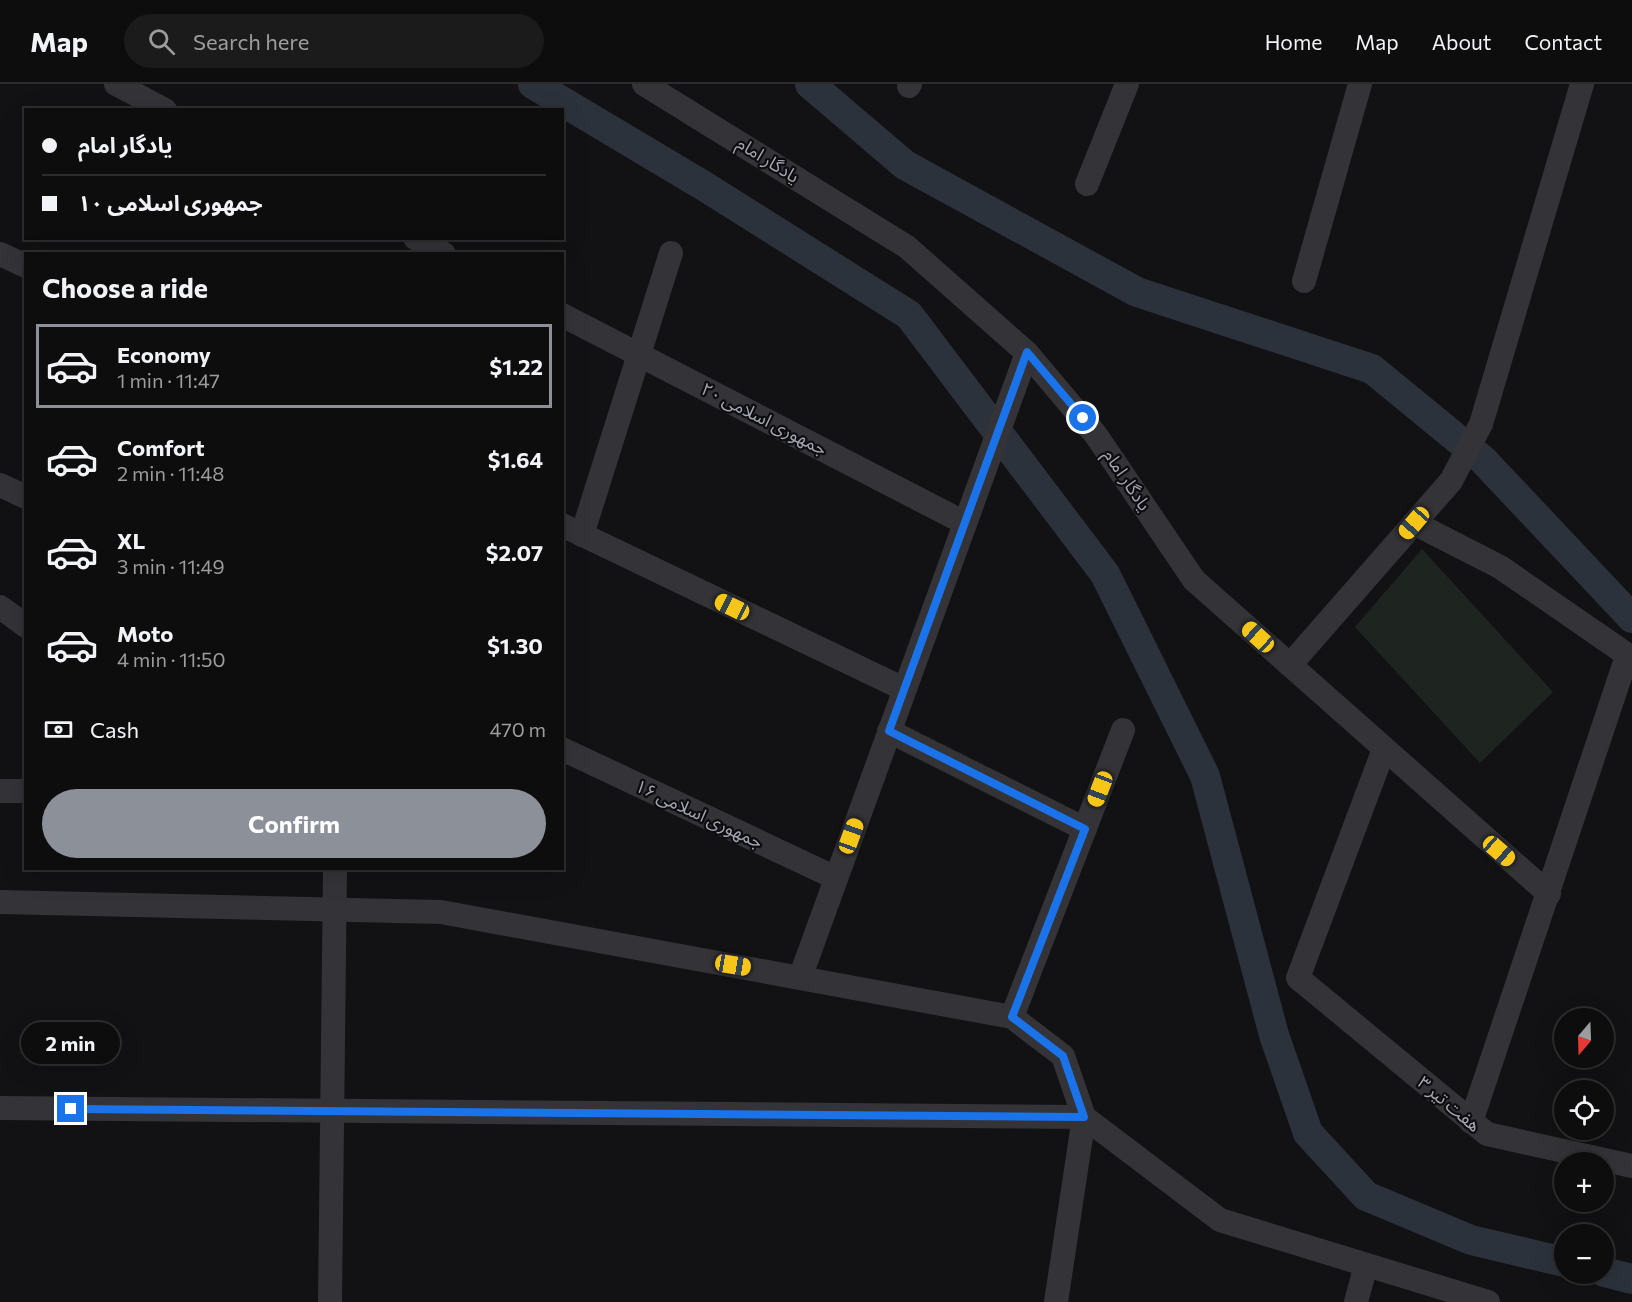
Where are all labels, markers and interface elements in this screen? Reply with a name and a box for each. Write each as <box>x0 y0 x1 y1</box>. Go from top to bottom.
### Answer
search box <box>124 14 544 68</box>
text: Map <box>30 24 88 58</box>
icon: search <box>145 25 178 58</box>
text: Search here <box>193 28 309 55</box>
text: Home <box>1265 29 1322 54</box>
text: Map <box>1355 29 1399 54</box>
text: About <box>1432 29 1491 54</box>
text: Contact <box>1524 29 1602 54</box>
text: یادگار امام <box>78 131 172 158</box>
street label: یادگار امام <box>731 131 804 190</box>
text: جمهوری اسلامی ۱۰ <box>78 189 263 216</box>
text: Choose a ride <box>42 271 208 304</box>
icon: car <box>45 339 99 393</box>
text: Economy <box>117 341 211 368</box>
text: $1.22 <box>490 353 543 380</box>
text: 1 min · 11:47 <box>117 368 220 392</box>
street label: جمهوری اسلامی ۲۰ <box>697 377 831 460</box>
route start <box>1069 404 1096 431</box>
icon: car <box>45 432 99 486</box>
text: Comfort <box>117 434 205 461</box>
street label: یادگار امام <box>1096 444 1156 517</box>
text: $1.64 <box>488 446 543 473</box>
text: 2 min · 11:48 <box>117 461 224 485</box>
car <box>1395 504 1433 542</box>
icon: car <box>45 525 99 579</box>
text: XL <box>117 527 145 554</box>
text: $2.07 <box>486 539 543 566</box>
text: 3 min · 11:49 <box>117 554 225 578</box>
car <box>712 591 752 623</box>
icon: car <box>45 618 99 672</box>
car <box>1239 618 1277 656</box>
text: Moto <box>117 620 173 647</box>
text: $1.30 <box>487 632 543 659</box>
text: 4 min · 11:50 <box>117 647 226 671</box>
icon: cash <box>42 713 75 746</box>
text: Cash <box>90 716 139 743</box>
text: 470 m <box>490 717 546 741</box>
car <box>1085 769 1115 809</box>
street label: جمهوری اسلامی ۱۶ <box>632 774 767 853</box>
button: Confirm <box>42 789 546 858</box>
car <box>836 816 866 856</box>
car <box>1480 832 1518 870</box>
car <box>714 953 752 977</box>
north arrow <box>1554 1008 1614 1068</box>
map controls <box>1554 1008 1614 1284</box>
callout: 2 min <box>22 1022 121 1064</box>
text: 2 min <box>46 1031 95 1055</box>
street label: هفت تیر ۳ <box>1413 1071 1486 1137</box>
button: locate <box>1554 1080 1614 1140</box>
route end <box>57 1095 84 1122</box>
button: + <box>1554 1152 1614 1212</box>
button: − <box>1554 1224 1614 1284</box>

